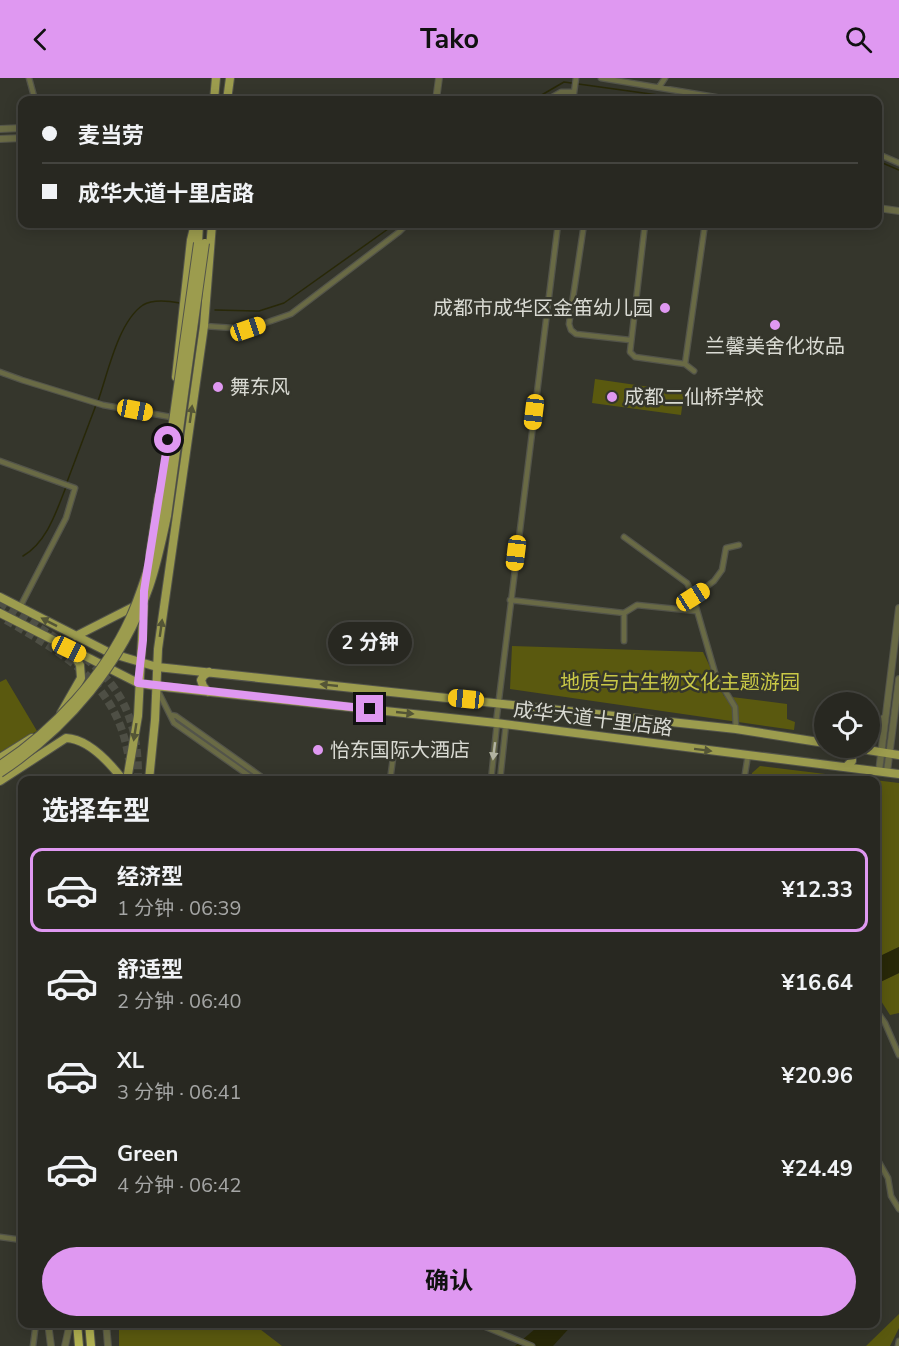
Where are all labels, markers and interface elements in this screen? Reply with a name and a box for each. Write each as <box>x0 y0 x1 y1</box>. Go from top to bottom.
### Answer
text: Tako <box>420 21 479 58</box>
icon: back <box>24 23 57 56</box>
icon: search <box>842 23 875 56</box>
text: 麦当劳 <box>78 121 144 151</box>
text: 成华大道十里店路 <box>78 179 254 209</box>
place label: 成都市成华区金笛幼儿园 <box>433 295 653 322</box>
marker: 成都市成华区金笛幼儿园 <box>658 301 672 315</box>
car <box>228 315 268 343</box>
marker: 兰馨美舍化妆品 <box>768 318 782 332</box>
place label: 兰馨美舍化妆品 <box>705 333 845 360</box>
place label: 舞东风 <box>230 374 290 401</box>
marker: 舞东风 <box>211 380 225 394</box>
place label: 成都二仙桥学校 <box>624 384 764 411</box>
marker: 成都二仙桥学校 <box>605 390 619 404</box>
car <box>523 393 545 431</box>
car <box>116 398 154 422</box>
one-way arrow <box>187 405 196 424</box>
route start <box>154 426 181 453</box>
car <box>505 534 527 572</box>
car <box>673 580 713 614</box>
one-way arrow <box>40 617 57 627</box>
one-way arrow <box>157 619 166 638</box>
callout: 2 分钟 <box>328 622 412 664</box>
text: 2 分钟 <box>341 629 399 656</box>
car <box>49 633 89 665</box>
park label: 地质与古生物文化主题游园 <box>560 669 800 696</box>
one-way arrow <box>319 680 338 690</box>
car <box>447 688 485 710</box>
map controls <box>814 692 880 758</box>
button: locate <box>814 692 880 758</box>
route end <box>356 695 383 722</box>
street label: 成华大道十里店路 <box>512 696 674 742</box>
one-way arrow <box>396 708 415 718</box>
one-way arrow <box>130 722 139 741</box>
place label: 怡东国际大酒店 <box>330 737 470 764</box>
one-way arrow <box>489 742 499 761</box>
marker: 怡东国际大酒店 <box>311 743 325 757</box>
one-way arrow <box>693 745 712 755</box>
text: 选择车型 <box>42 793 150 830</box>
text: 经济型 <box>117 862 183 892</box>
icon: car <box>45 863 99 917</box>
text: ¥12.33 <box>782 875 853 905</box>
text: 1 分钟 · 06:39 <box>117 895 242 922</box>
text: 舒适型 <box>117 955 183 985</box>
icon: car <box>45 956 99 1010</box>
text: ¥16.64 <box>782 968 853 998</box>
text: 2 分钟 · 06:40 <box>117 988 242 1015</box>
text: XL <box>117 1046 144 1076</box>
icon: car <box>45 1049 99 1103</box>
text: ¥20.96 <box>782 1061 853 1091</box>
text: 3 分钟 · 06:41 <box>117 1079 242 1106</box>
text: Green <box>117 1139 178 1169</box>
icon: car <box>45 1142 99 1196</box>
text: ¥24.49 <box>782 1154 853 1184</box>
text: 4 分钟 · 06:42 <box>117 1172 242 1199</box>
button: 确认 <box>42 1247 856 1316</box>

